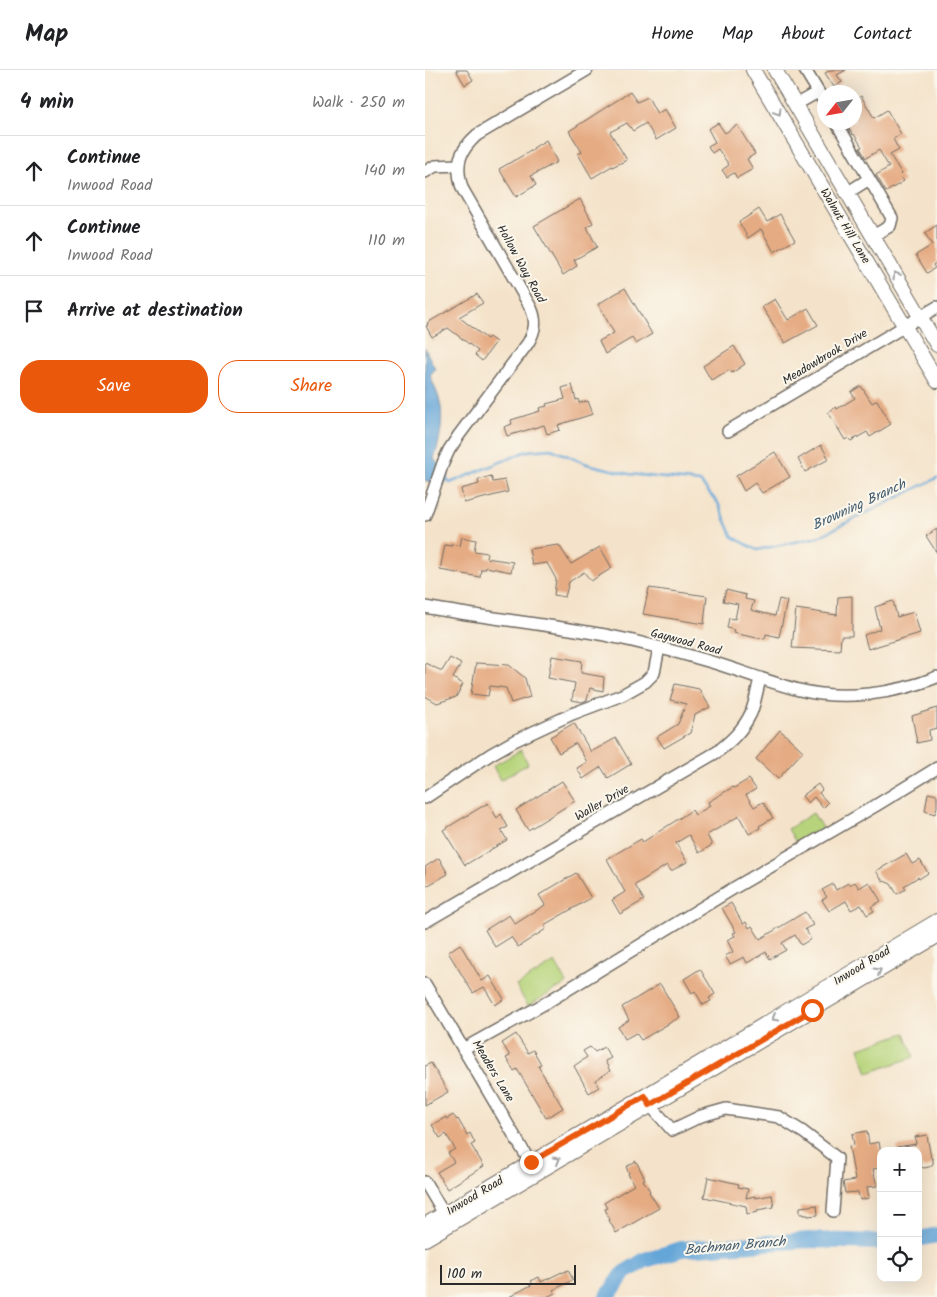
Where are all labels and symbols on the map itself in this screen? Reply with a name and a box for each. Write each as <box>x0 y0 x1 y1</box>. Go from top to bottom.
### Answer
north arrow <box>817 85 862 130</box>
one-way arrow <box>772 107 782 116</box>
street label: Walnut Hill Lane <box>815 185 875 268</box>
street label: Hollow Way Road <box>492 221 551 308</box>
one-way arrow <box>892 271 902 280</box>
street label: Meadowbrook Drive <box>779 324 872 390</box>
water label: Browning Branch <box>809 473 911 536</box>
street label: Gaywood Road <box>649 623 724 661</box>
street label: Waller Drive <box>571 779 633 826</box>
street label: Inwood Road <box>830 941 895 991</box>
one-way arrow <box>873 968 882 978</box>
route start <box>801 999 824 1022</box>
one-way arrow <box>772 1012 781 1022</box>
street label: Meaders Lane <box>467 1036 519 1106</box>
route end <box>520 1151 543 1174</box>
one-way arrow <box>552 1157 561 1167</box>
street label: Inwood Road <box>443 1171 508 1221</box>
water label: Bachman Branch <box>684 1230 788 1261</box>
scale bar <box>440 1262 576 1285</box>

